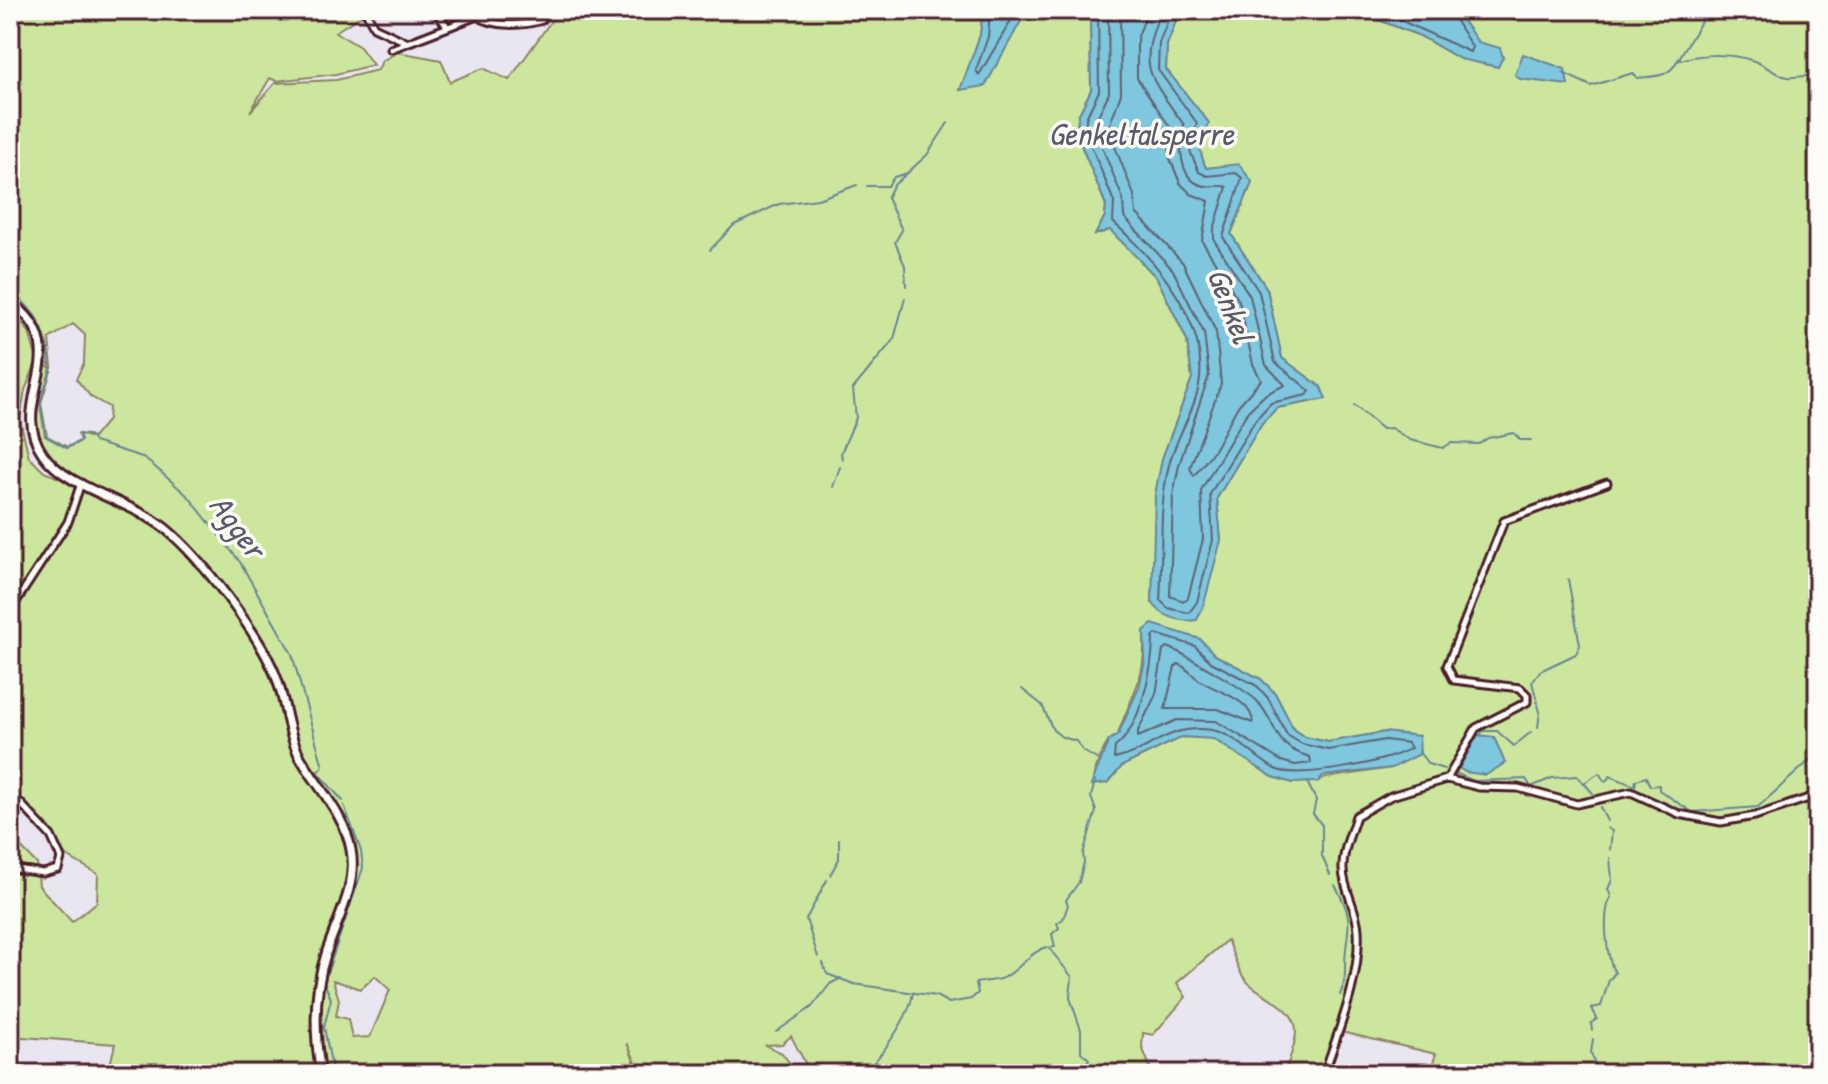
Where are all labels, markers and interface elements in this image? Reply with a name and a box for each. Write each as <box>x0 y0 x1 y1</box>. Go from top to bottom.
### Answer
water label: Genkeltalsperre <box>1048 112 1235 155</box>
water label: Genkel <box>1197 261 1265 350</box>
water label: Agger <box>200 485 278 569</box>

